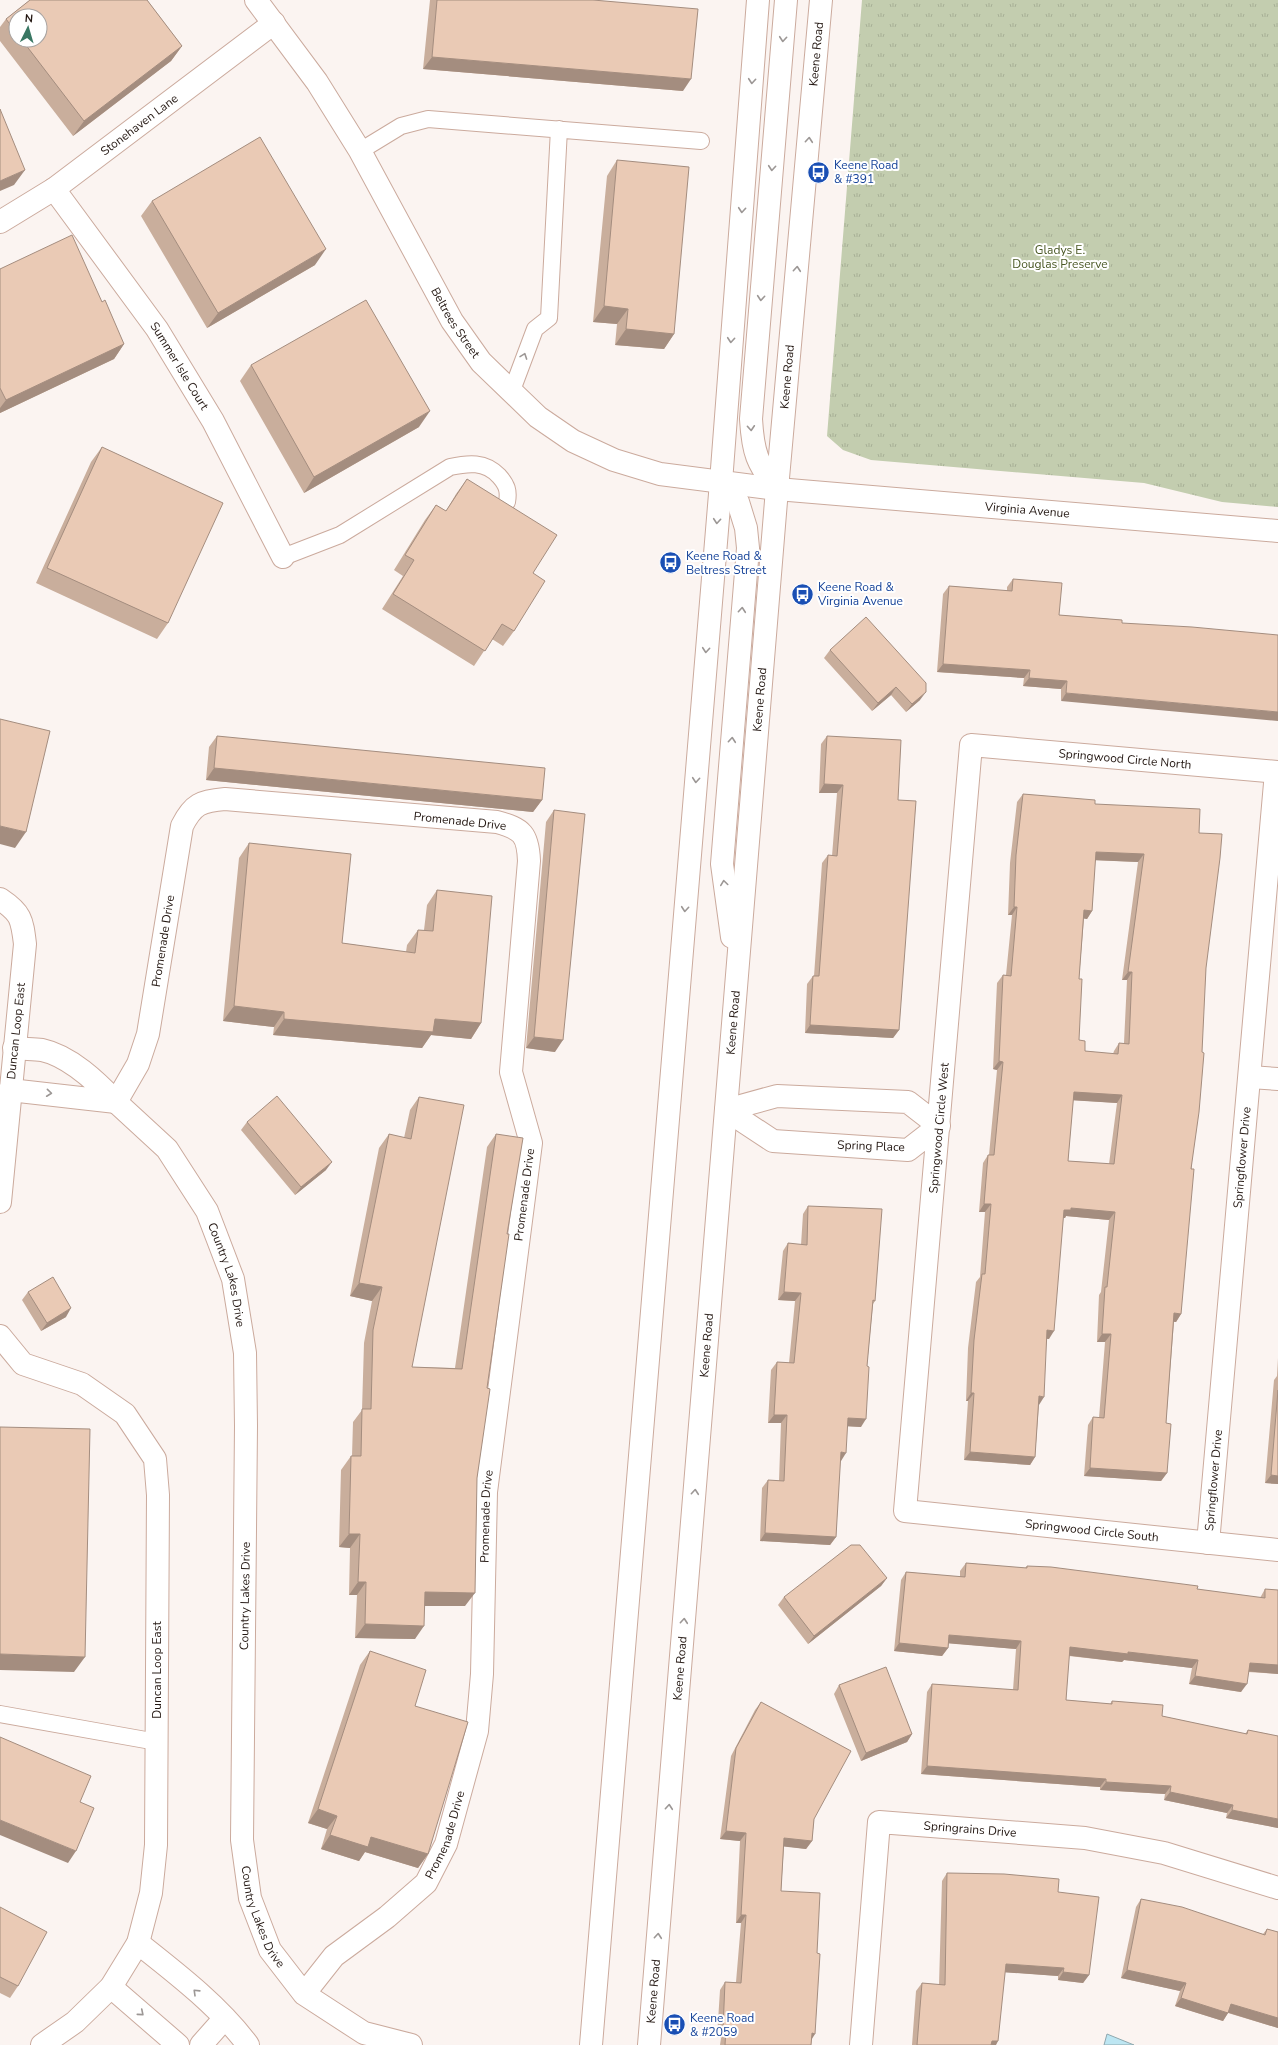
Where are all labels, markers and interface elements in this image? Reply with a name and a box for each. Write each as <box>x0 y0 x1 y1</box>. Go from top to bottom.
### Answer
north arrow <box>8 8 48 48</box>
text: N <box>24 11 34 26</box>
street label: Keene Road <box>805 21 827 87</box>
one-way arrow <box>778 36 787 42</box>
one-way arrow <box>747 78 756 84</box>
street label: Stonehaven Lane <box>97 90 181 159</box>
one-way arrow <box>804 137 813 143</box>
place label: Keene Road & #391 <box>834 157 898 187</box>
bus stop icon: Keene Road & #391 <box>806 159 832 185</box>
one-way arrow <box>767 165 776 171</box>
one-way arrow <box>737 207 746 213</box>
park label: Gladys E. Douglas Preserve <box>1012 242 1108 272</box>
one-way arrow <box>792 266 801 272</box>
street label: Beltrees Street <box>427 284 484 362</box>
one-way arrow <box>756 295 765 301</box>
street label: Summer Isle Court <box>146 319 213 414</box>
one-way arrow <box>727 337 736 343</box>
street label: Keene Road <box>776 344 798 410</box>
one-way arrow <box>520 353 528 360</box>
one-way arrow <box>747 424 756 431</box>
street label: Virginia Avenue <box>983 498 1070 522</box>
one-way arrow <box>713 518 722 524</box>
place label: Keene Road & Beltress Street <box>686 548 767 578</box>
bus stop icon: Keene Road & Beltress Street <box>657 550 683 576</box>
place label: Keene Road & Virginia Avenue <box>817 579 903 609</box>
bus stop icon: Keene Road & Virginia Avenue <box>789 581 815 607</box>
one-way arrow <box>738 607 747 613</box>
one-way arrow <box>702 647 711 653</box>
street label: Keene Road <box>749 667 770 732</box>
one-way arrow <box>727 737 736 743</box>
street label: Springwood Circle North <box>1058 745 1192 773</box>
one-way arrow <box>691 777 700 783</box>
street label: Promenade Drive <box>413 808 507 834</box>
one-way arrow <box>720 880 729 886</box>
street label: Promenade Drive <box>148 894 178 988</box>
one-way arrow <box>681 906 690 912</box>
street label: Duncan Loop East <box>3 981 29 1080</box>
street label: Keene Road <box>723 990 744 1055</box>
street label: Springwood Circle West <box>925 1061 953 1194</box>
one-way arrow <box>46 1088 52 1097</box>
street label: Springflower Drive <box>1230 1106 1254 1209</box>
street label: Spring Place <box>837 1137 905 1155</box>
street label: Promenade Drive <box>510 1147 538 1242</box>
street label: Country Lakes Drive <box>204 1220 249 1328</box>
street label: Keene Road <box>696 1313 717 1378</box>
street label: Springflower Drive <box>1201 1429 1226 1532</box>
street label: Promenade Drive <box>476 1469 497 1563</box>
one-way arrow <box>690 1489 699 1495</box>
street label: Springwood Circle South <box>1024 1516 1160 1545</box>
street label: Country Lakes Drive <box>236 1542 254 1650</box>
one-way arrow <box>679 1618 688 1624</box>
street label: Duncan Loop East <box>149 1621 165 1719</box>
street label: Keene Road <box>669 1636 691 1701</box>
street label: Promenade Drive <box>421 1789 468 1882</box>
one-way arrow <box>664 1804 673 1810</box>
street label: Springrains Drive <box>923 1817 1017 1841</box>
street label: Country Lakes Drive <box>238 1865 289 1971</box>
one-way arrow <box>653 1933 662 1939</box>
street label: Keene Road <box>643 1958 664 2024</box>
one-way arrow <box>193 1989 201 1997</box>
one-way arrow <box>136 2008 144 2015</box>
place label: Keene Road & #2059 <box>690 2010 754 2040</box>
bus stop icon: Keene Road & #2059 <box>661 2012 687 2038</box>

